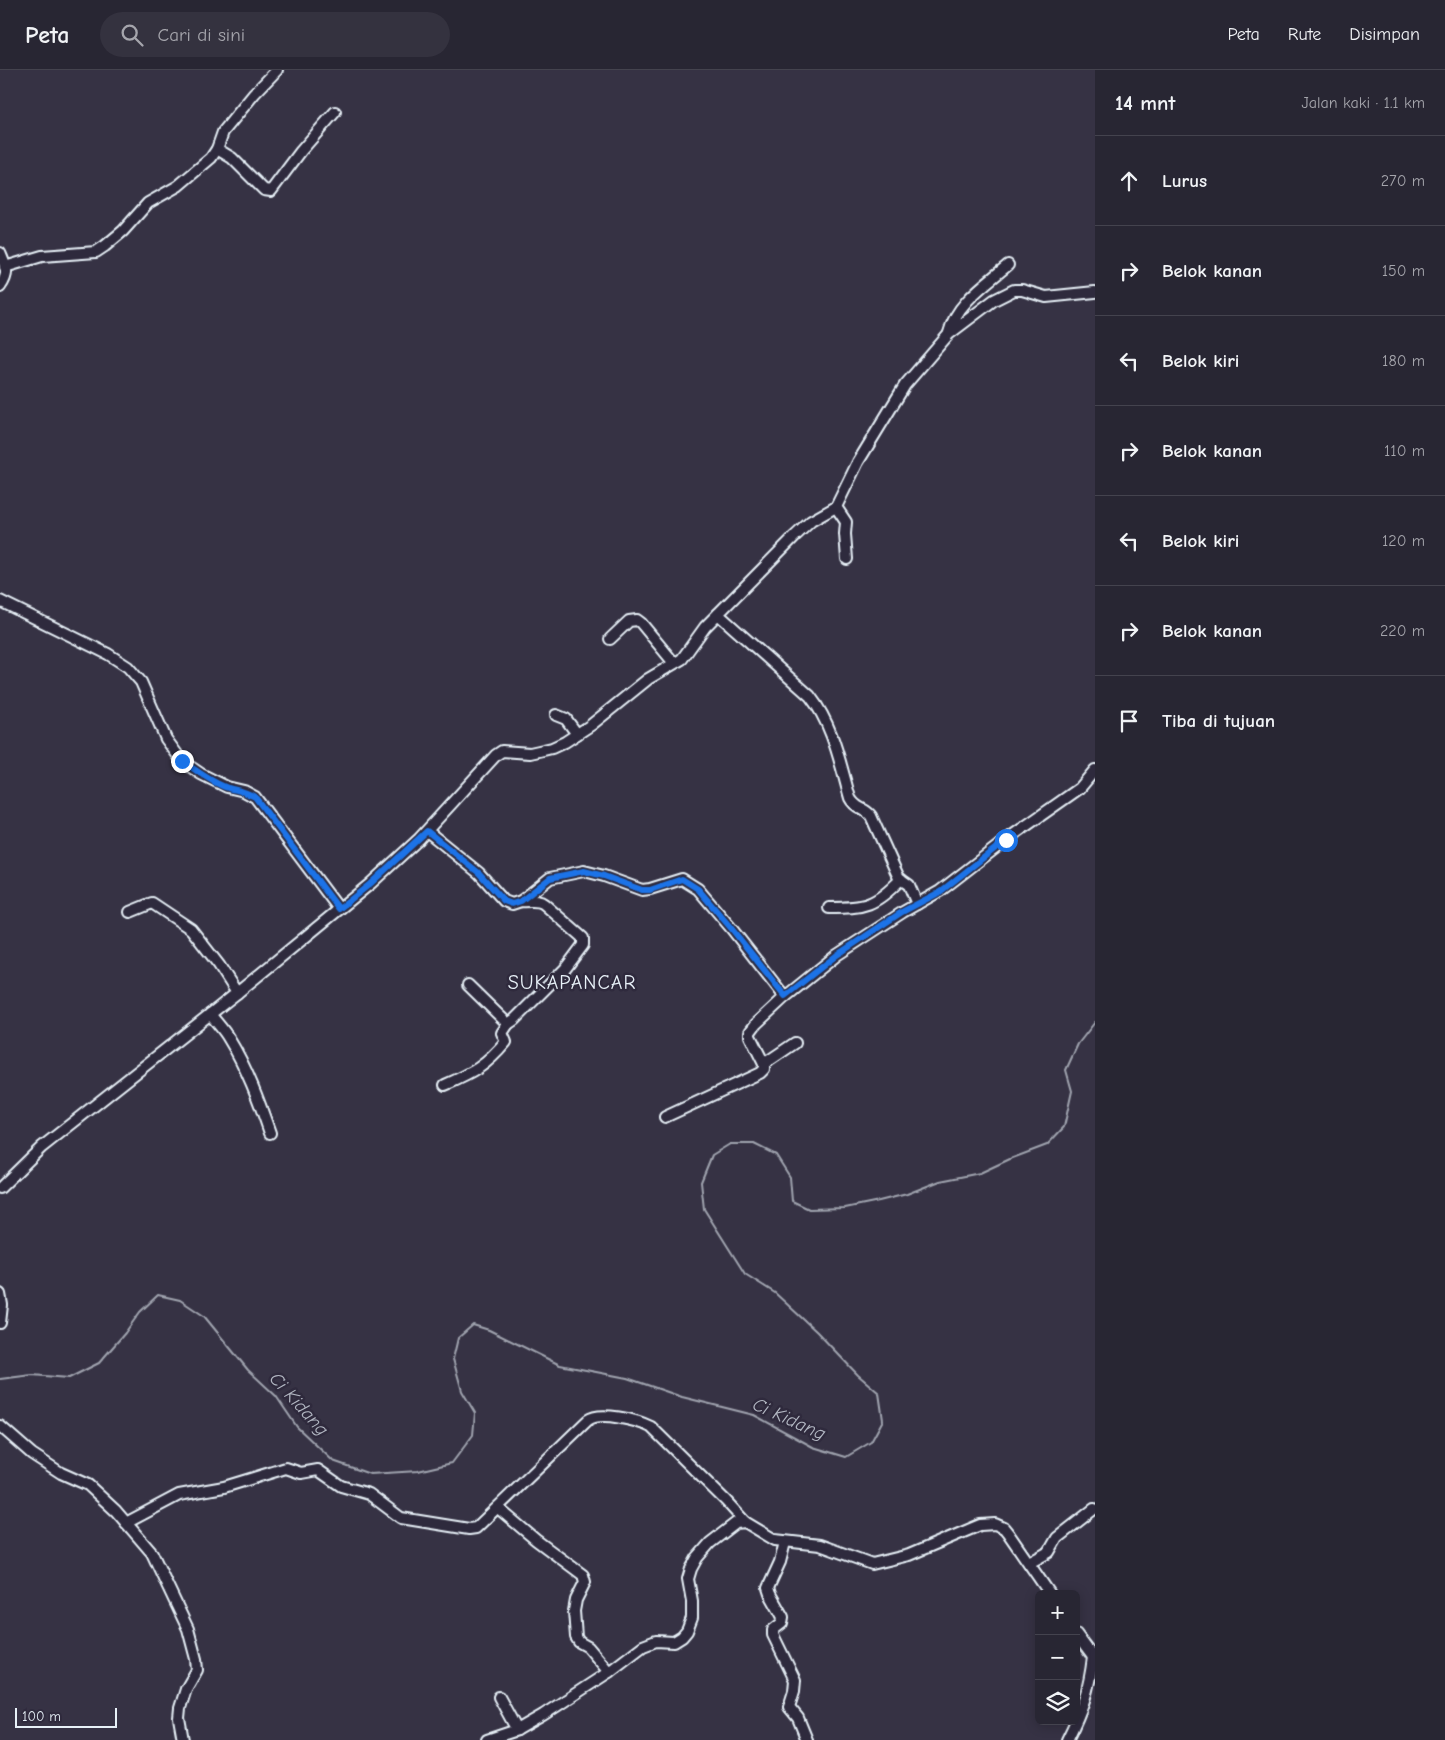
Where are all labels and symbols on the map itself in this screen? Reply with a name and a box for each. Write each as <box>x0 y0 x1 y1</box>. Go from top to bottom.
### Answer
route end <box>171 750 194 773</box>
route start <box>995 829 1018 852</box>
district label: SUKAPANCAR <box>508 971 636 994</box>
water label: Ci Kidang <box>265 1368 333 1440</box>
water label: Ci Kidang <box>749 1393 829 1445</box>
scale bar <box>15 1705 118 1728</box>

